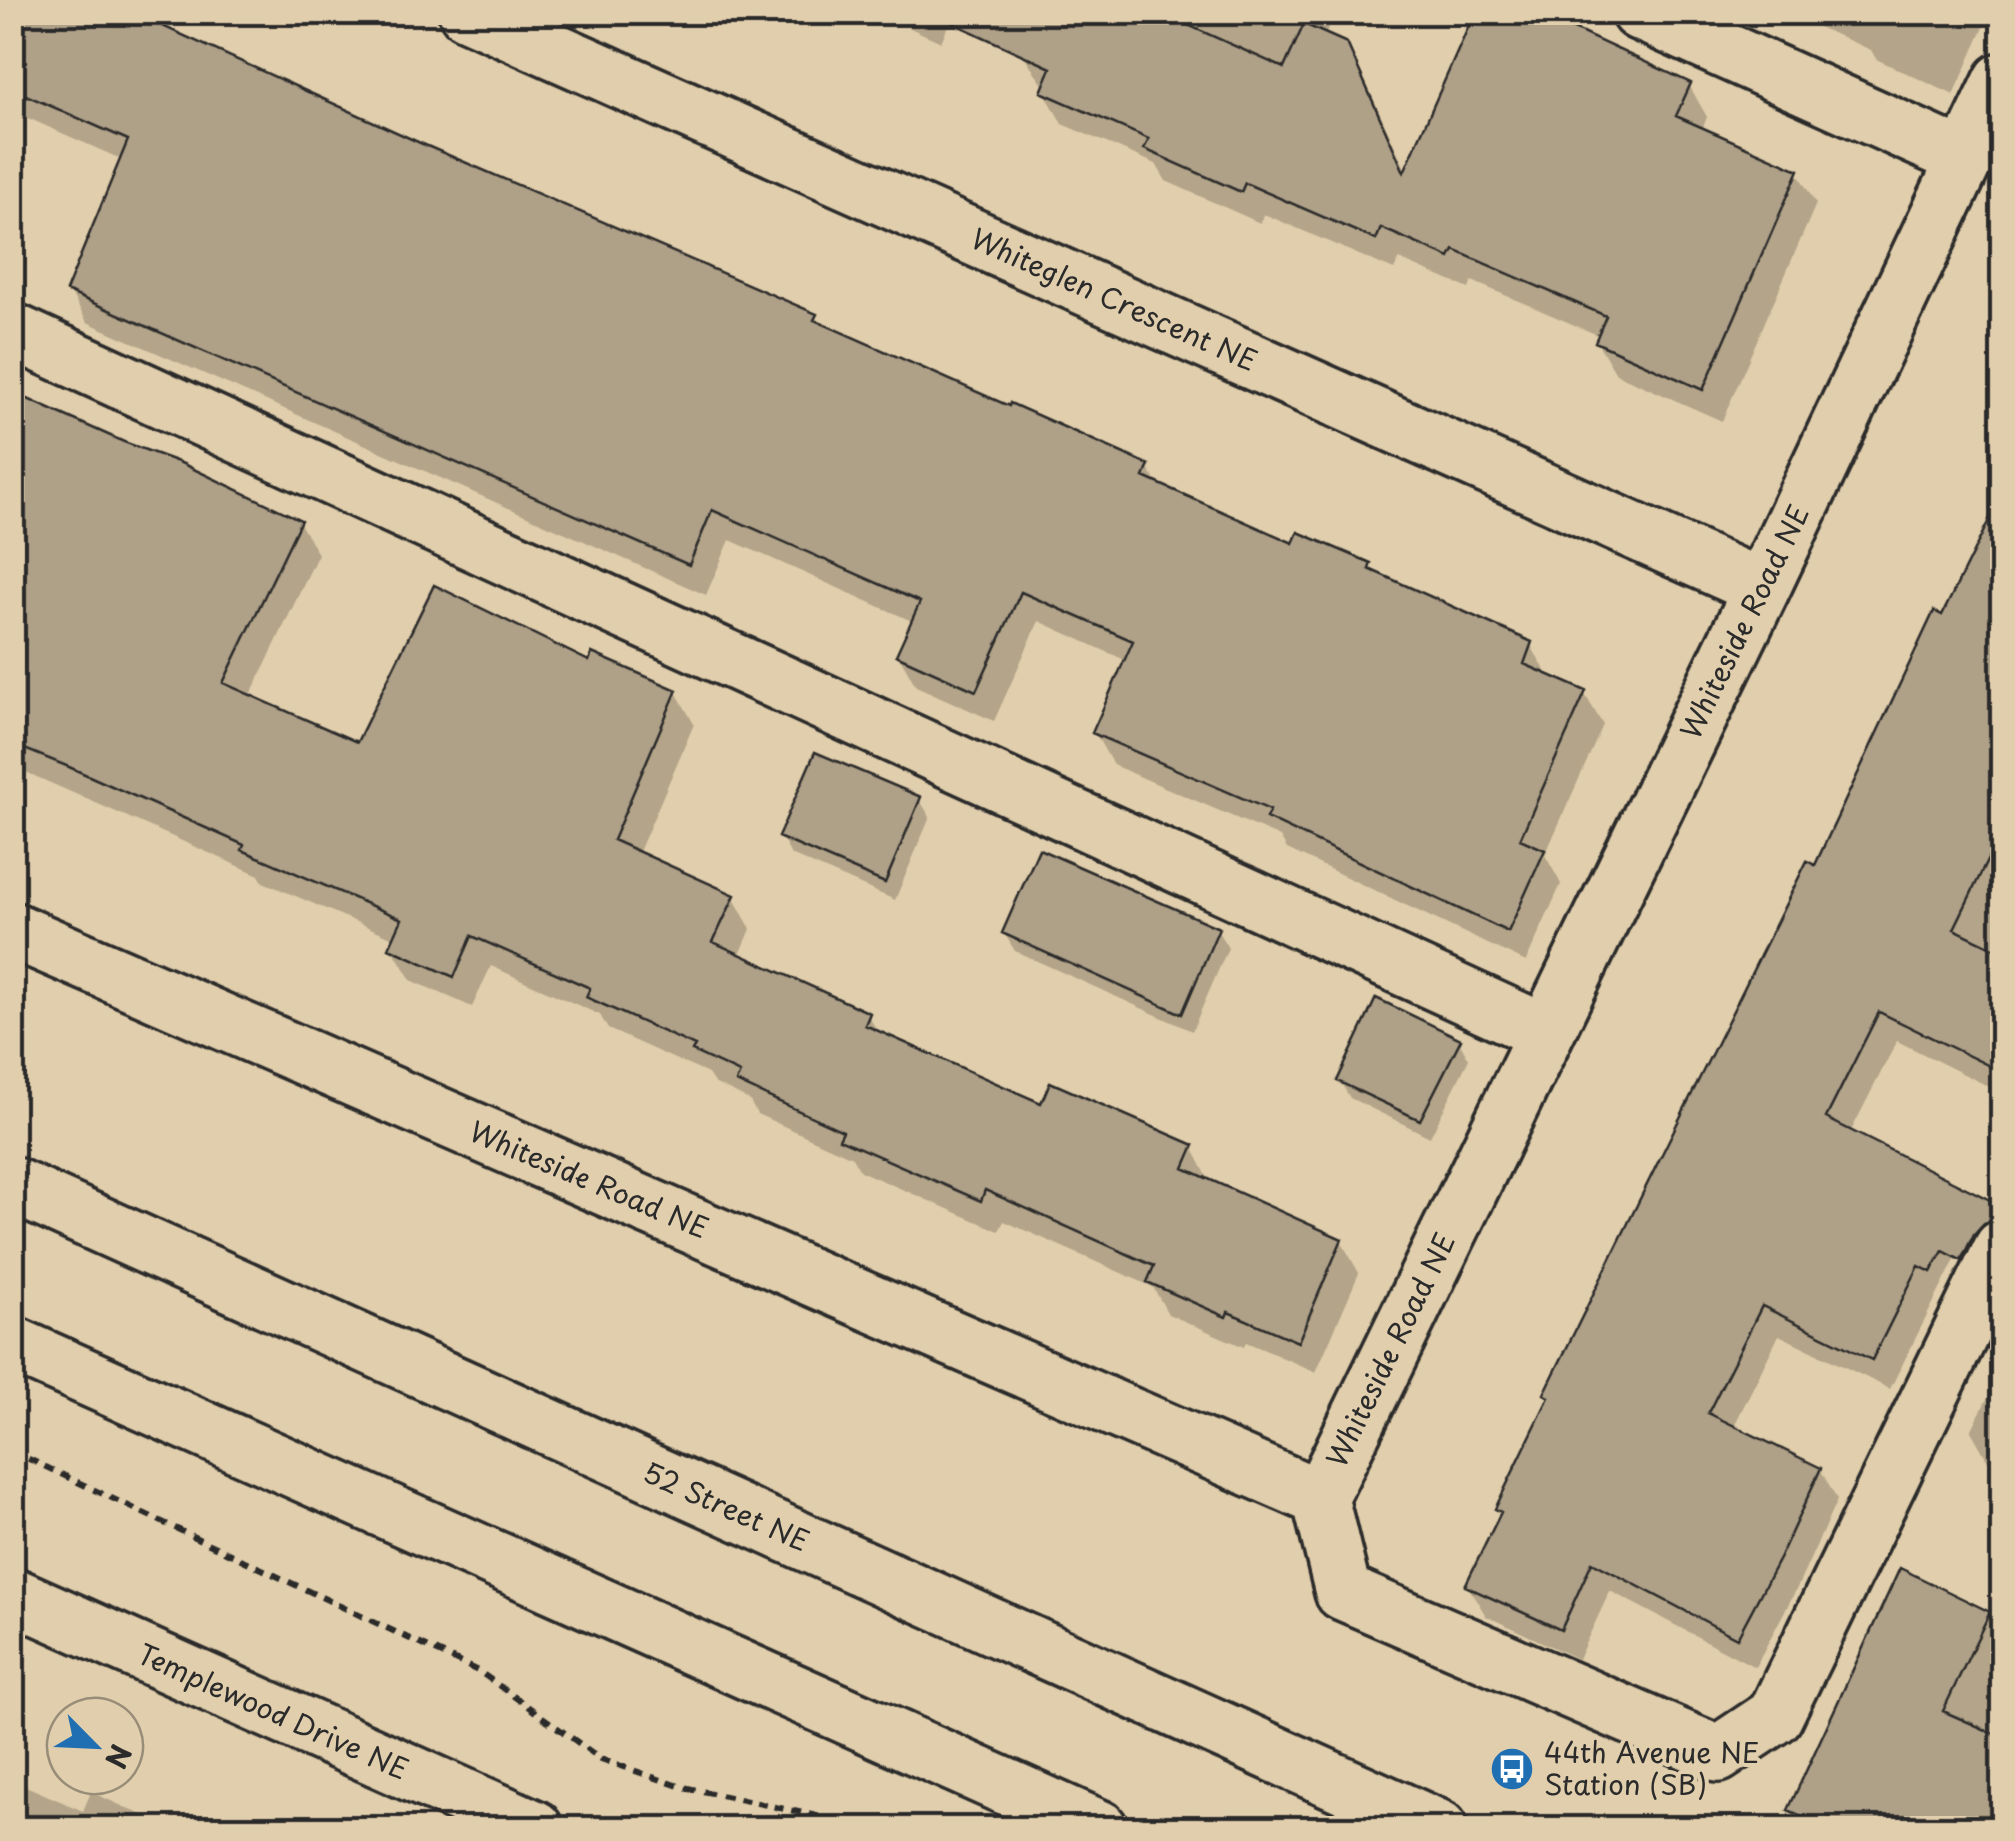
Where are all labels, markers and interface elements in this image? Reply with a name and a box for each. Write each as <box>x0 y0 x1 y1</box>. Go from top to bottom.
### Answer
street label: Whiteglen Crescent NE <box>965 216 1264 381</box>
street label: Whiteside Road NE <box>1668 497 1819 746</box>
street label: Whiteside Road NE <box>464 1109 716 1248</box>
street label: Whiteside Road NE <box>1314 1225 1465 1474</box>
street label: 52 Street NE <box>637 1450 817 1561</box>
street label: Templewood Drive NE <box>132 1632 416 1790</box>
north arrow <box>45 1696 145 1796</box>
place label: 44th Avenue NE Station (SB) <box>1544 1730 1759 1805</box>
text: N <box>95 1738 143 1776</box>
bus stop icon: 44th Avenue NE Station (SB) <box>1489 1746 1535 1792</box>

